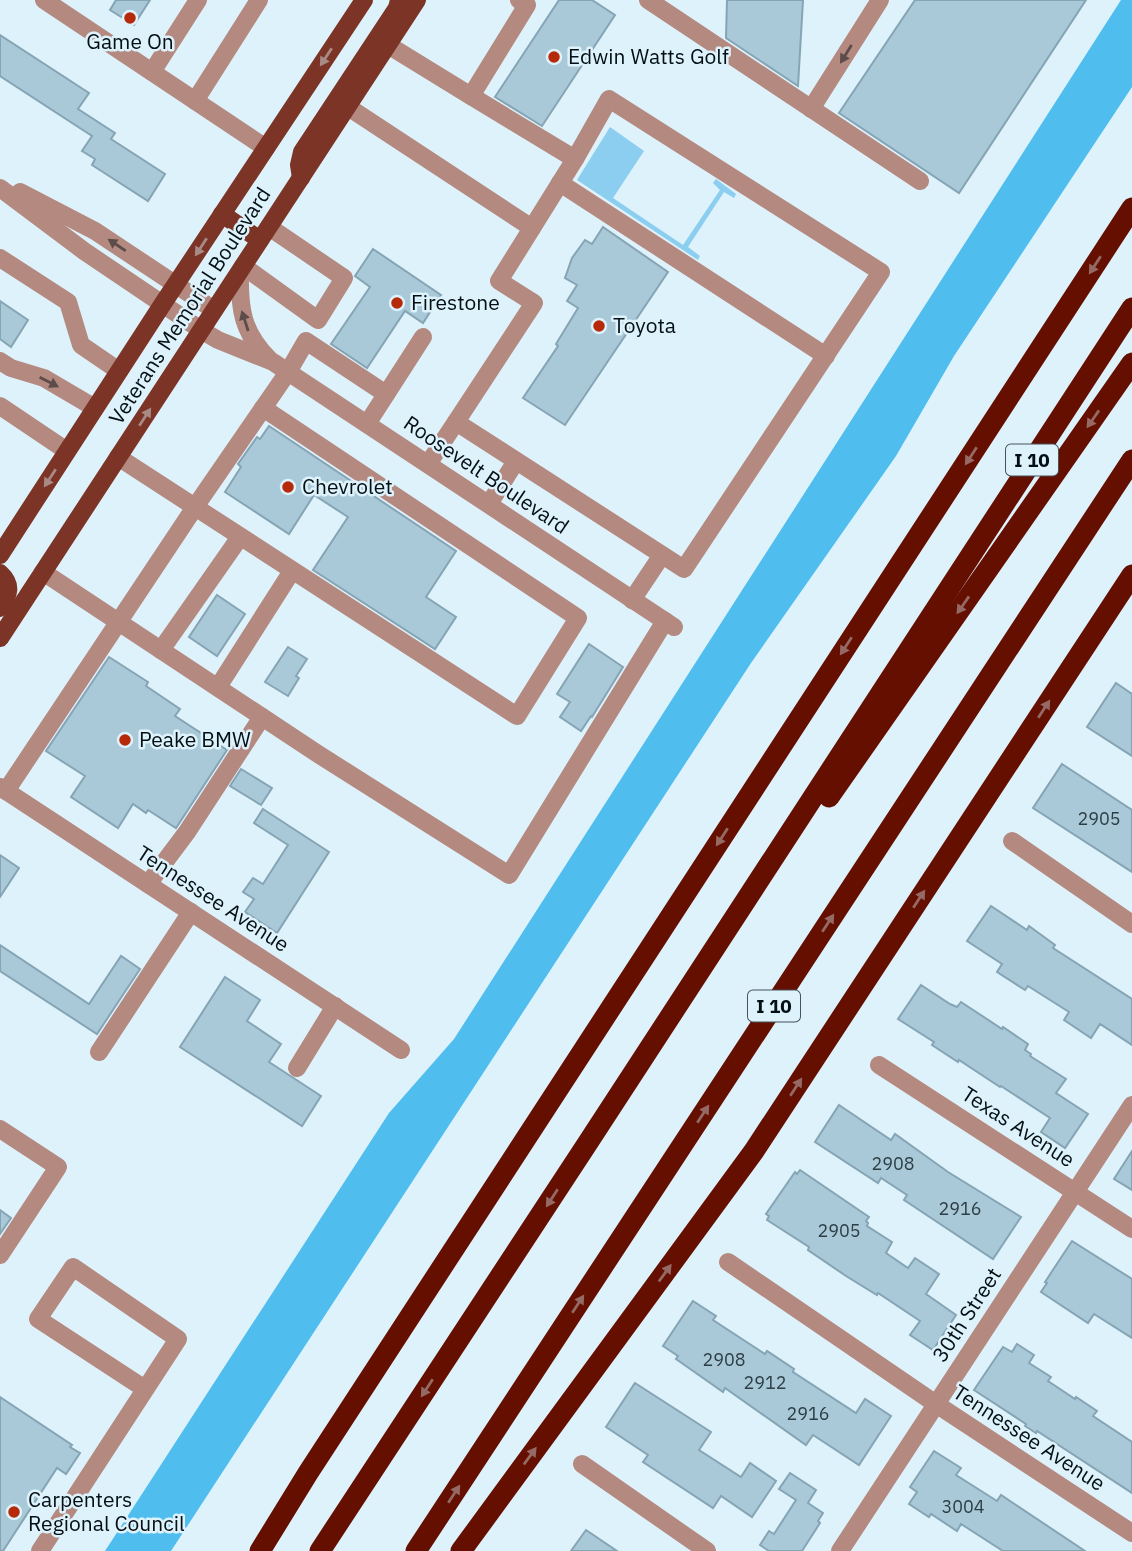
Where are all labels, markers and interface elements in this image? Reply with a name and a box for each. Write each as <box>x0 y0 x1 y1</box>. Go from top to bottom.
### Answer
marker: Game On <box>122 10 138 26</box>
place label: Game On <box>86 27 174 55</box>
place label: Edwin Watts Golf <box>568 42 729 70</box>
one-way arrow <box>839 45 852 64</box>
one-way arrow <box>319 48 333 66</box>
marker: Edwin Watts Golf <box>546 49 562 65</box>
street label: Veterans Memorial Boulevard <box>102 181 276 429</box>
one-way arrow <box>194 237 207 257</box>
one-way arrow <box>107 239 126 252</box>
one-way arrow <box>1088 256 1101 275</box>
place label: Firestone <box>411 288 500 316</box>
marker: Firestone <box>389 295 405 311</box>
one-way arrow <box>239 310 250 331</box>
place label: Toyota <box>613 311 676 339</box>
marker: Toyota <box>591 318 607 334</box>
one-way arrow <box>39 376 59 387</box>
one-way arrow <box>138 407 151 426</box>
street label: Roosevelt Boulevard <box>399 408 575 540</box>
one-way arrow <box>1087 409 1100 428</box>
road number: I 10 <box>1006 444 1058 475</box>
one-way arrow <box>964 446 977 466</box>
one-way arrow <box>43 469 56 488</box>
place label: Chevrolet <box>302 472 393 500</box>
marker: Chevrolet <box>280 479 296 495</box>
one-way arrow <box>956 596 970 614</box>
one-way arrow <box>840 637 853 656</box>
one-way arrow <box>1037 699 1050 718</box>
place label: Peake BMW <box>139 725 251 753</box>
marker: Peake BMW <box>117 732 133 748</box>
house number: 2905 <box>1077 807 1121 830</box>
one-way arrow <box>716 827 729 847</box>
street label: Tennessee Avenue <box>132 838 295 958</box>
one-way arrow <box>913 889 926 909</box>
one-way arrow <box>821 914 834 933</box>
road number: I 10 <box>748 990 800 1022</box>
one-way arrow <box>789 1077 802 1097</box>
street label: Texas Avenue <box>957 1079 1080 1173</box>
one-way arrow <box>697 1104 710 1123</box>
house number: 2908 <box>871 1152 915 1175</box>
one-way arrow <box>546 1188 559 1207</box>
house number: 2916 <box>938 1197 982 1220</box>
house number: 2905 <box>817 1219 861 1242</box>
street label: 30th Street <box>925 1262 1007 1367</box>
one-way arrow <box>657 1264 671 1282</box>
one-way arrow <box>572 1294 585 1314</box>
house number: 2908 <box>702 1348 746 1371</box>
house number: 2912 <box>743 1371 787 1394</box>
street label: Tennessee Avenue <box>948 1377 1111 1497</box>
one-way arrow <box>421 1378 434 1397</box>
house number: 2916 <box>786 1402 830 1425</box>
one-way arrow <box>523 1447 537 1466</box>
one-way arrow <box>447 1484 460 1504</box>
place label: Carpenters Regional Council <box>28 1485 185 1537</box>
house number: 3004 <box>941 1495 985 1518</box>
marker: Carpenters Regional Council <box>6 1504 22 1520</box>

